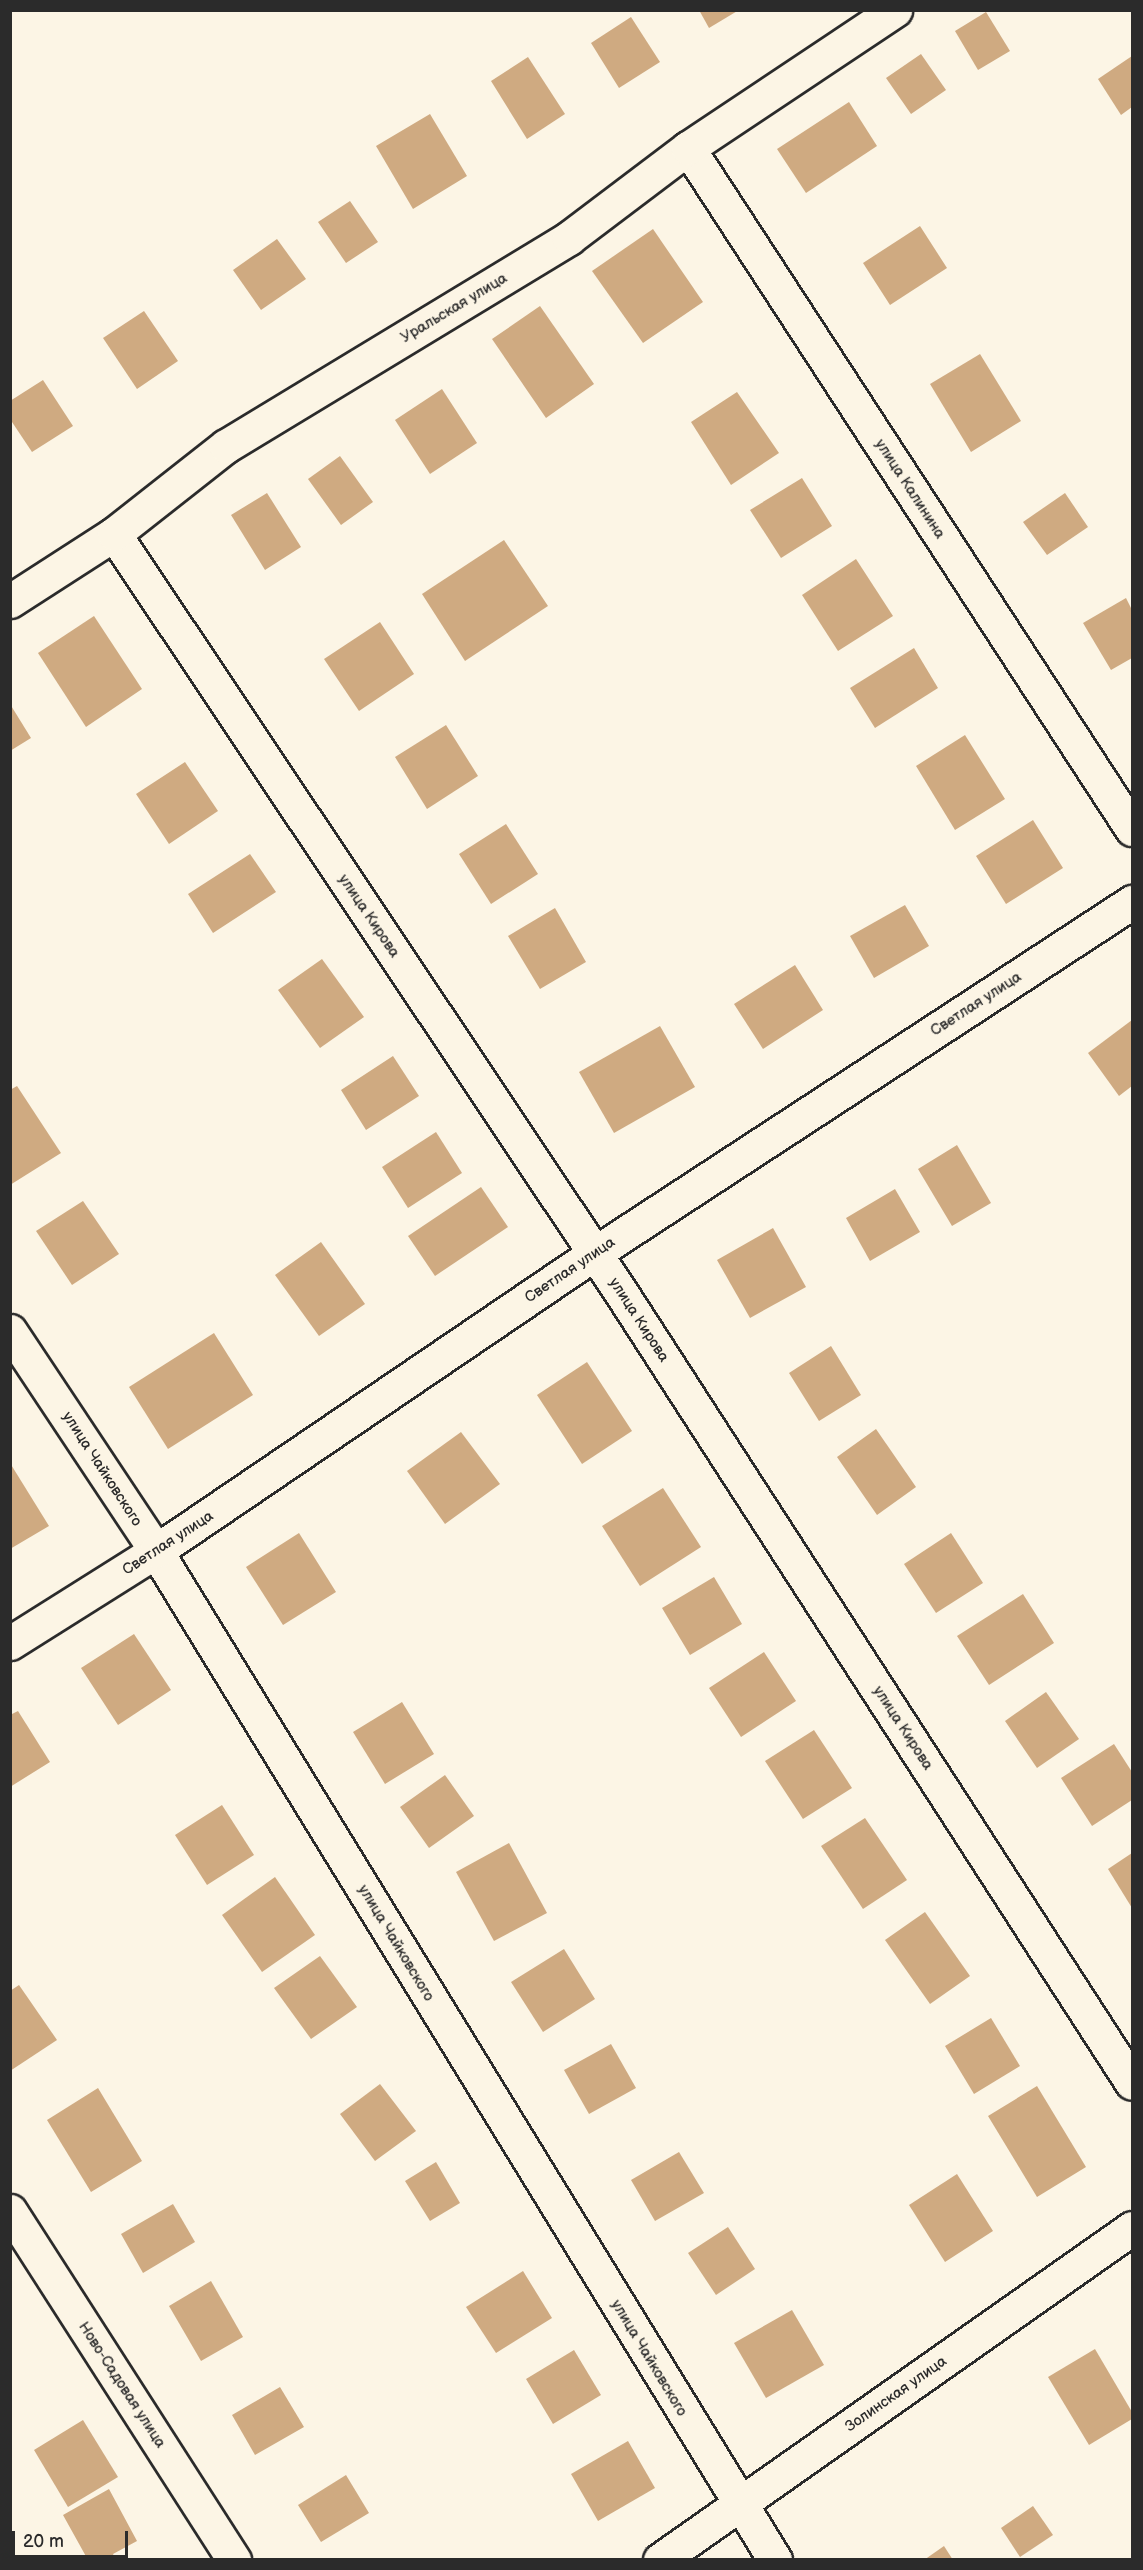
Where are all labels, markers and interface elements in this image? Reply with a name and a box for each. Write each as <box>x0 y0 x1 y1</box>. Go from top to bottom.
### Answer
street label: Уральская улица <box>398 269 510 347</box>
street label: улица Калинина <box>871 436 949 542</box>
street label: улица Кирова <box>335 871 403 961</box>
street label: Светлая улица <box>927 968 1025 1040</box>
street label: Светлая улица <box>522 1233 618 1307</box>
street label: улица Кирова <box>605 1275 673 1365</box>
street label: улица Чайковского <box>58 1408 146 1530</box>
street label: Светлая улица <box>119 1507 217 1579</box>
street label: улица Кирова <box>869 1683 937 1773</box>
street label: улица Чайковского <box>354 1882 438 2004</box>
street label: улица Чайковского <box>607 2297 691 2419</box>
street label: Ново-Садовая улица <box>75 2319 169 2451</box>
street label: Золинская улица <box>842 2352 950 2436</box>
scale bar <box>15 2519 130 2557</box>
text: 20 m <box>23 2531 64 2552</box>

